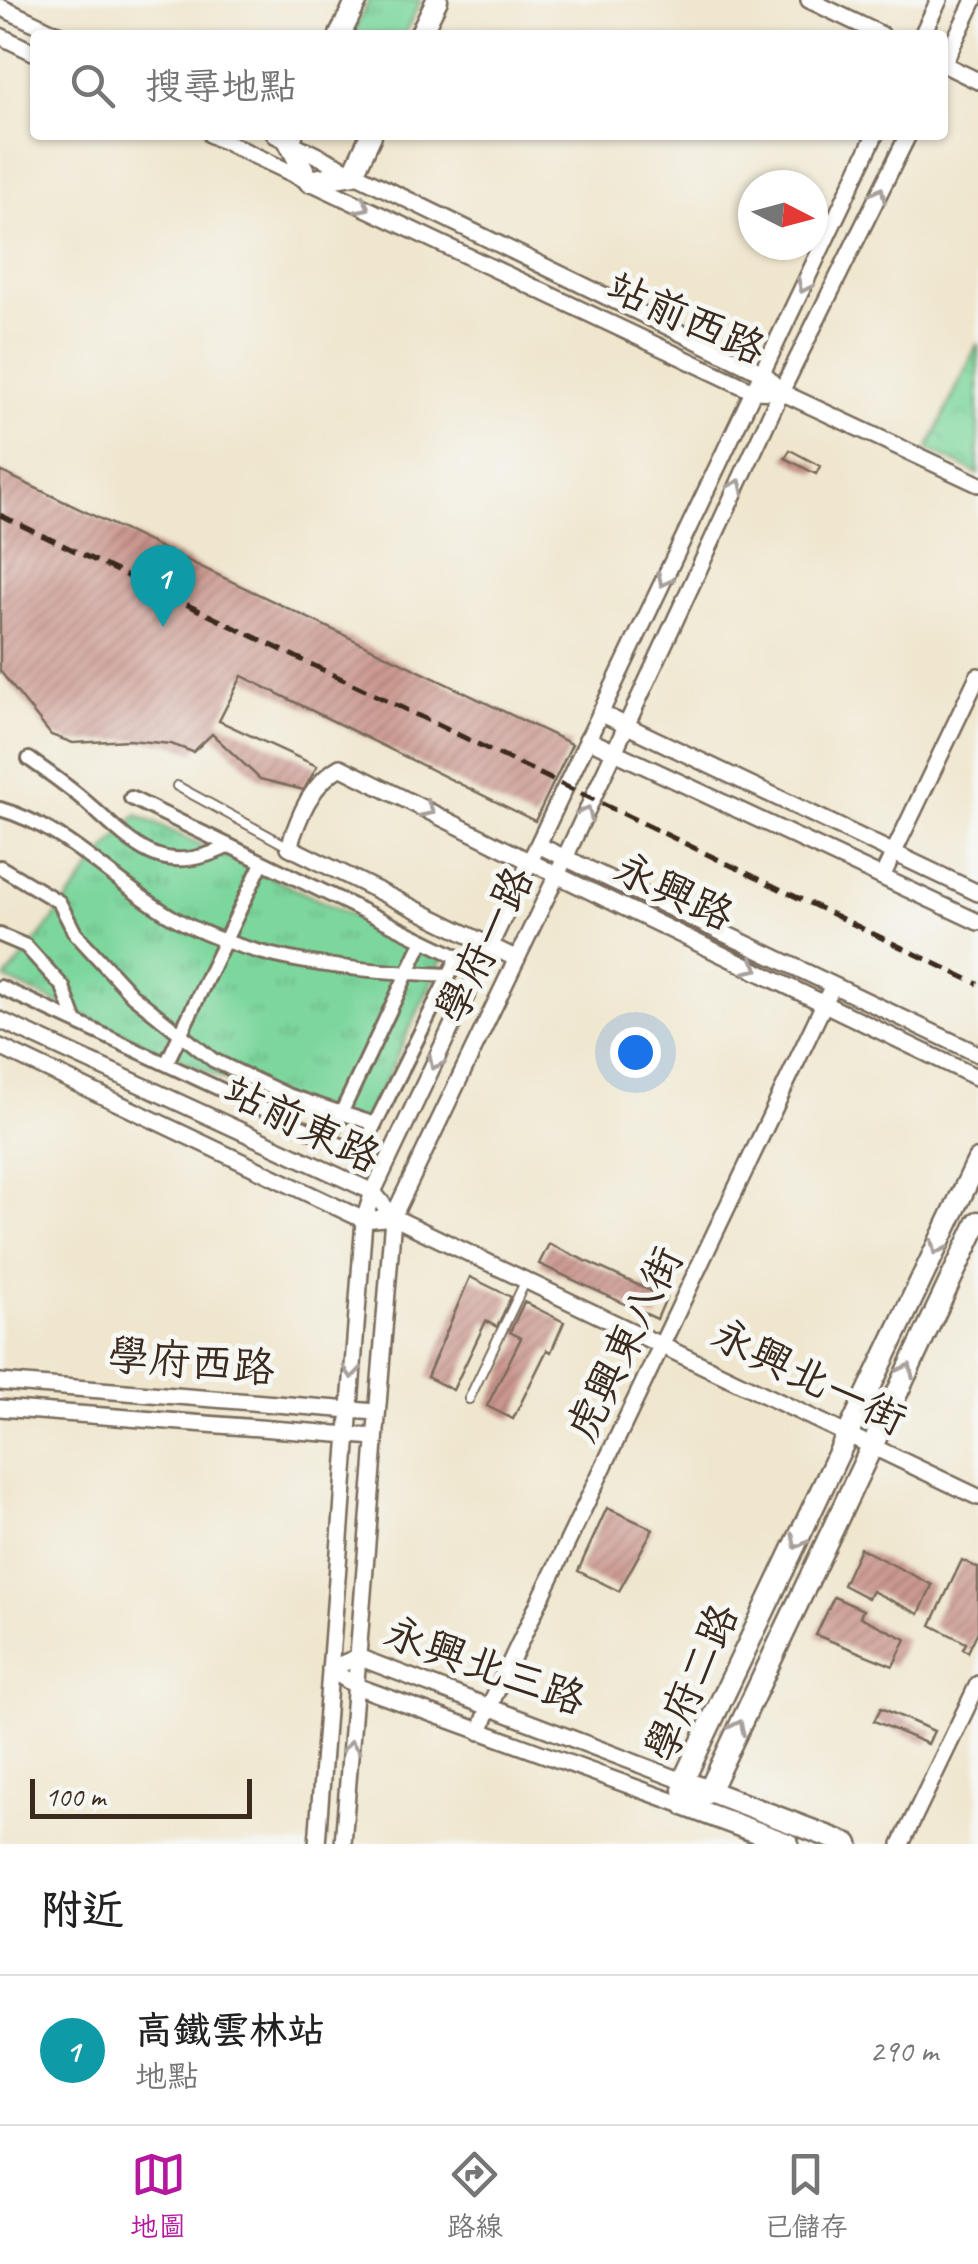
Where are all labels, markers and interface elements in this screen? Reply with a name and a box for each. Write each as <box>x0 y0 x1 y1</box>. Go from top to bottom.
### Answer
search box <box>30 30 948 140</box>
icon: search <box>65 58 120 113</box>
text: 搜尋地點 <box>145 63 297 110</box>
north arrow <box>738 170 828 260</box>
one-way arrow <box>867 186 887 204</box>
one-way arrow <box>352 194 370 214</box>
street label: 站前西路 <box>598 260 774 376</box>
one-way arrow <box>796 276 816 294</box>
one-way arrow <box>725 478 745 496</box>
pin: 1 <box>130 544 196 627</box>
one-way arrow <box>656 569 676 587</box>
one-way arrow <box>418 797 436 817</box>
one-way arrow <box>573 805 593 823</box>
street label: 永興路 <box>606 841 742 943</box>
street label: 學府一路 <box>424 858 546 1032</box>
one-way arrow <box>741 955 759 975</box>
your location <box>610 1027 661 1078</box>
one-way arrow <box>427 1053 447 1071</box>
street label: 站前東路 <box>215 1063 389 1185</box>
street label: 虎興東八街 <box>555 1238 695 1450</box>
one-way arrow <box>929 1238 949 1256</box>
street label: 永興北一街 <box>703 1307 915 1447</box>
street label: 學府西路 <box>105 1328 277 1396</box>
one-way arrow <box>894 1362 914 1380</box>
one-way arrow <box>341 1365 363 1381</box>
one-way arrow <box>791 1532 810 1550</box>
street label: 學府二路 <box>634 1595 750 1771</box>
street label: 永興北三路 <box>377 1605 593 1727</box>
one-way arrow <box>726 1719 746 1737</box>
one-way arrow <box>339 1738 361 1754</box>
scale bar <box>30 1774 252 1818</box>
text: 100 m <box>45 1779 105 1814</box>
text: 附近 <box>40 1884 124 1937</box>
text: 高鐵雲林站 <box>135 2007 325 2054</box>
text: 1 <box>65 2030 80 2071</box>
text: 290 m <box>869 2030 938 2071</box>
text: 地點 <box>135 2056 199 2097</box>
tab: 地圖 <box>130 2147 186 2244</box>
tab: 路線 <box>447 2147 503 2244</box>
tab: 已儲存 <box>764 2147 848 2244</box>

